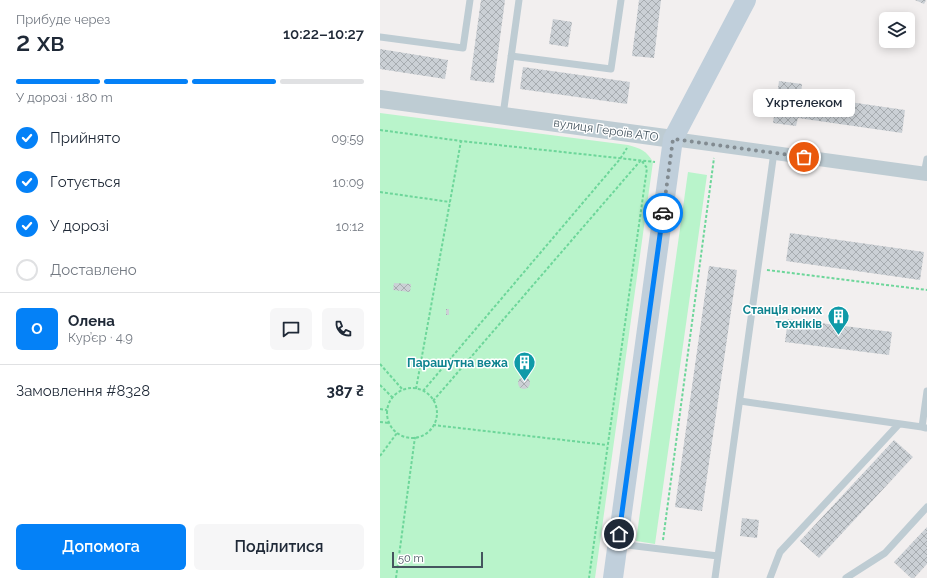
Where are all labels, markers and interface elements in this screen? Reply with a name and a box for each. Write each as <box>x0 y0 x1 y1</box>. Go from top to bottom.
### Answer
text: Прибуде через <box>16 12 110 27</box>
map controls <box>879 12 915 48</box>
button: layers <box>879 12 915 48</box>
text: 10:22–10:27 <box>283 25 364 43</box>
text: 2 хв <box>16 27 65 57</box>
callout: Укртелеком <box>753 89 855 117</box>
text: У дорозі · 180 m <box>16 90 113 105</box>
text: Укртелеком <box>766 95 842 110</box>
street label: вулиця Героїв АТО <box>553 116 659 144</box>
icon: check <box>16 127 38 149</box>
text: Прийнято <box>50 129 120 147</box>
text: 09:59 <box>331 131 364 146</box>
pin <box>787 140 821 174</box>
icon: bag <box>793 146 815 168</box>
icon: check <box>16 171 38 193</box>
text: Готується <box>50 173 120 191</box>
text: 10:09 <box>332 175 364 190</box>
courier <box>643 193 683 233</box>
icon: car <box>652 202 674 224</box>
icon: check <box>16 215 38 237</box>
text: У дорозі <box>50 217 109 235</box>
text: 10:12 <box>336 219 364 234</box>
text: Доставлено <box>50 261 137 279</box>
place label: Станція юних техніків <box>743 303 823 331</box>
building icon: Станція юних техніків <box>825 304 851 337</box>
button: chat <box>270 308 312 350</box>
button: phone <box>322 308 364 350</box>
text: Олена <box>68 312 115 330</box>
text: О <box>31 320 43 338</box>
text: Кур’єр · 4.9 <box>68 330 133 345</box>
building icon: Парашутна вежа <box>511 350 537 383</box>
place label: Парашутна вежа <box>407 356 508 370</box>
text: Замовлення #8328 <box>16 382 150 400</box>
text: 387 ₴ <box>327 382 364 400</box>
pin <box>602 517 636 551</box>
icon: home <box>608 523 630 545</box>
button: Допомога <box>16 524 186 570</box>
button: Поділитися <box>194 524 364 570</box>
scale bar <box>392 550 483 569</box>
text: 50 m <box>398 552 424 565</box>

